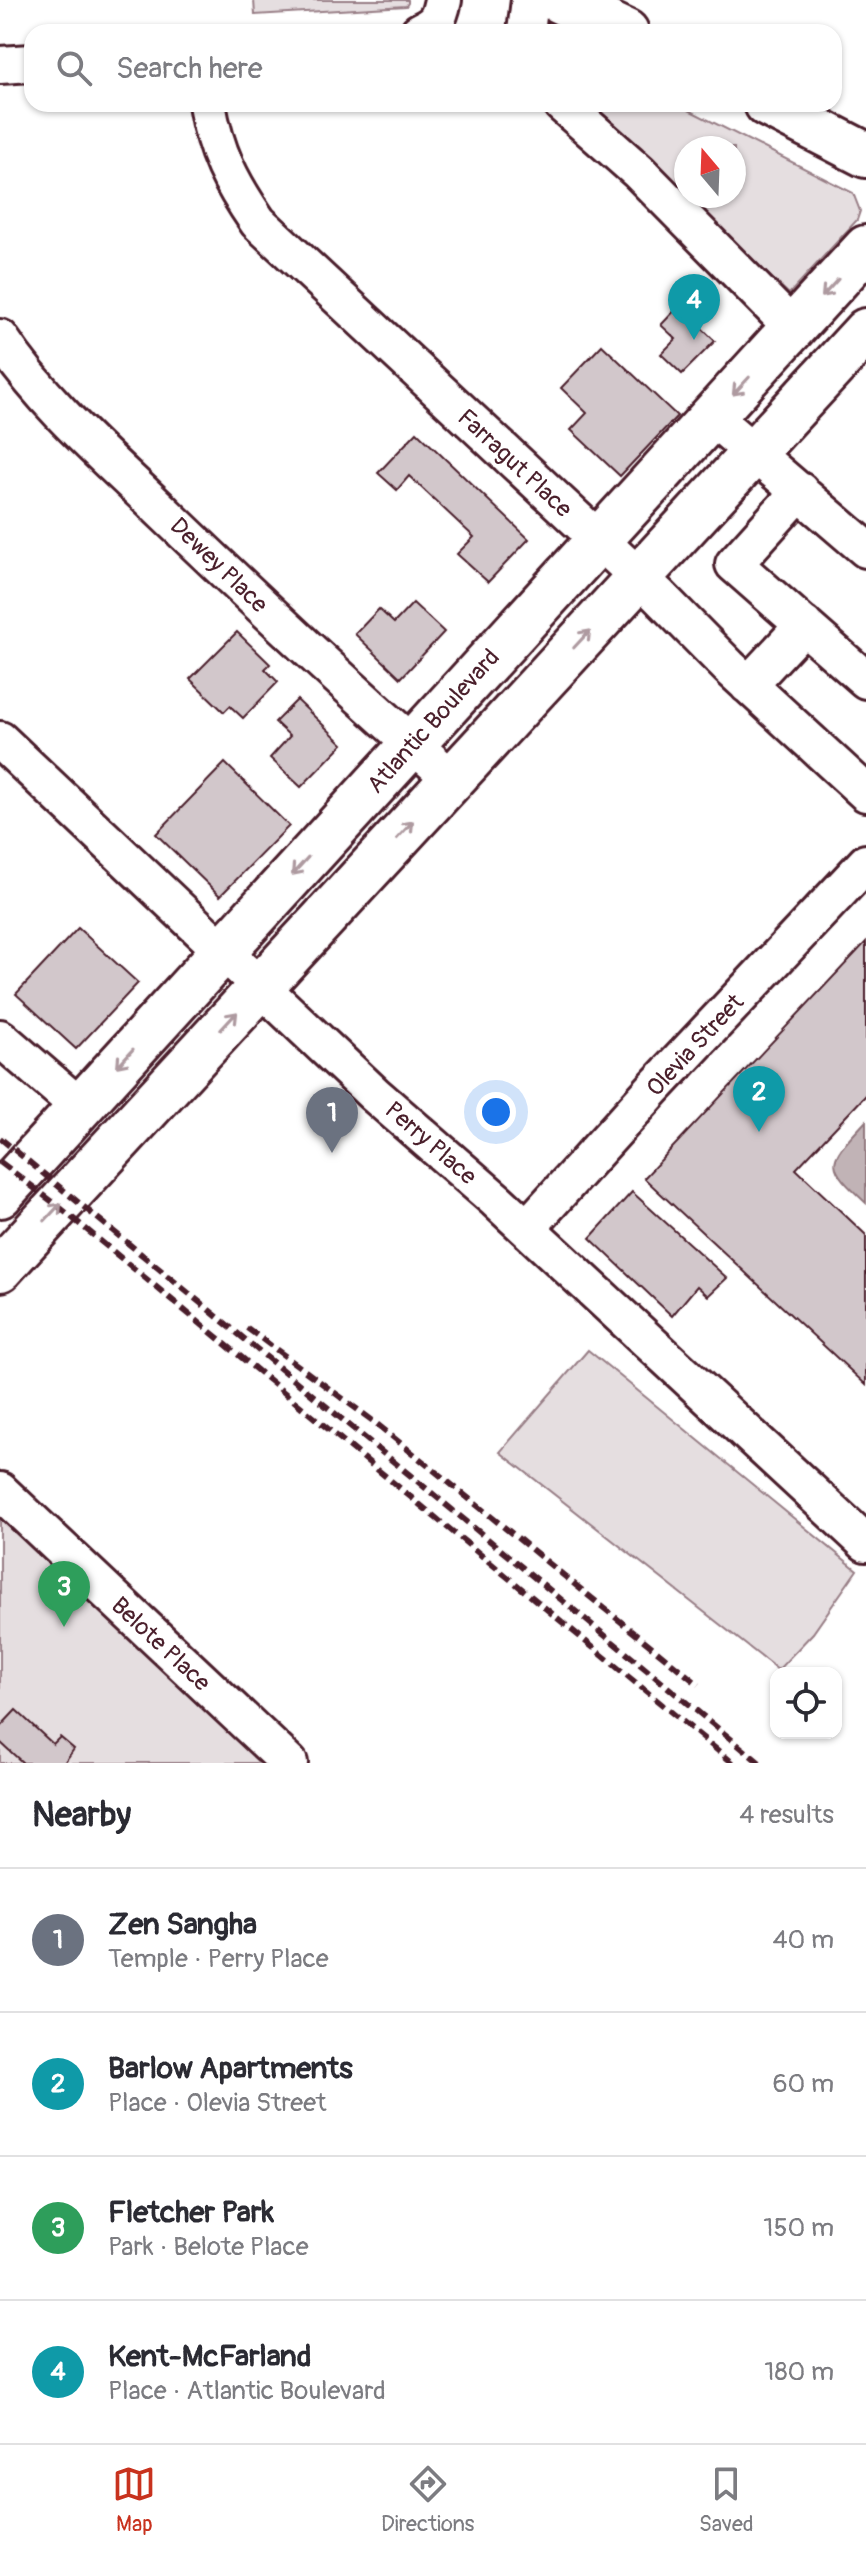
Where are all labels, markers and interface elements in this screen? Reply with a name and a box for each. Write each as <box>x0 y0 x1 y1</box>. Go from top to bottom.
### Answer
search box <box>24 24 842 112</box>
icon: search <box>52 46 96 90</box>
text: Search here <box>116 50 263 87</box>
north arrow <box>674 136 746 208</box>
pin: 4 <box>668 274 720 340</box>
one-way arrow <box>820 278 839 298</box>
one-way arrow <box>732 375 750 395</box>
street label: Farragut Place <box>452 403 578 524</box>
street label: Dewey Place <box>164 512 274 619</box>
one-way arrow <box>572 629 590 649</box>
street label: Atlantic Boulevard <box>361 643 506 799</box>
one-way arrow <box>396 820 415 840</box>
one-way arrow <box>292 856 310 876</box>
street label: Olevia Street <box>641 988 750 1103</box>
one-way arrow <box>220 1011 239 1031</box>
one-way arrow <box>116 1048 134 1068</box>
pin: 2 <box>733 1066 785 1132</box>
pin: 1 <box>306 1087 358 1153</box>
your location <box>476 1092 516 1132</box>
street label: Perry Place <box>379 1096 483 1191</box>
one-way arrow <box>43 1202 62 1222</box>
pin: 3 <box>38 1561 90 1627</box>
street label: Belote Place <box>105 1591 216 1698</box>
map controls <box>770 1667 842 1739</box>
button: locate <box>770 1667 842 1739</box>
text: Nearby <box>32 1794 131 1837</box>
text: 4 results <box>739 1799 834 1831</box>
text: Zen Sangha <box>108 1906 257 1943</box>
text: 1 <box>53 1924 63 1956</box>
text: 40 m <box>772 1924 834 1956</box>
text: Temple · Perry Place <box>108 1943 329 1975</box>
text: Barlow Apartments <box>108 2050 353 2087</box>
text: 2 <box>51 2068 65 2100</box>
text: 60 m <box>772 2068 834 2100</box>
text: Place · Olevia Street <box>108 2087 326 2119</box>
text: Fletcher Park <box>108 2194 274 2231</box>
text: 3 <box>51 2212 65 2244</box>
text: 150 m <box>763 2212 834 2244</box>
text: Park · Belote Place <box>108 2231 309 2263</box>
text: Kent-McFarland <box>108 2338 311 2375</box>
text: 4 <box>50 2356 66 2388</box>
text: 180 m <box>764 2356 834 2388</box>
text: Place · Atlantic Boulevard <box>108 2375 386 2407</box>
tab: Map <box>112 2462 156 2538</box>
tab: Directions <box>381 2462 474 2538</box>
tab: Saved <box>699 2462 754 2538</box>

